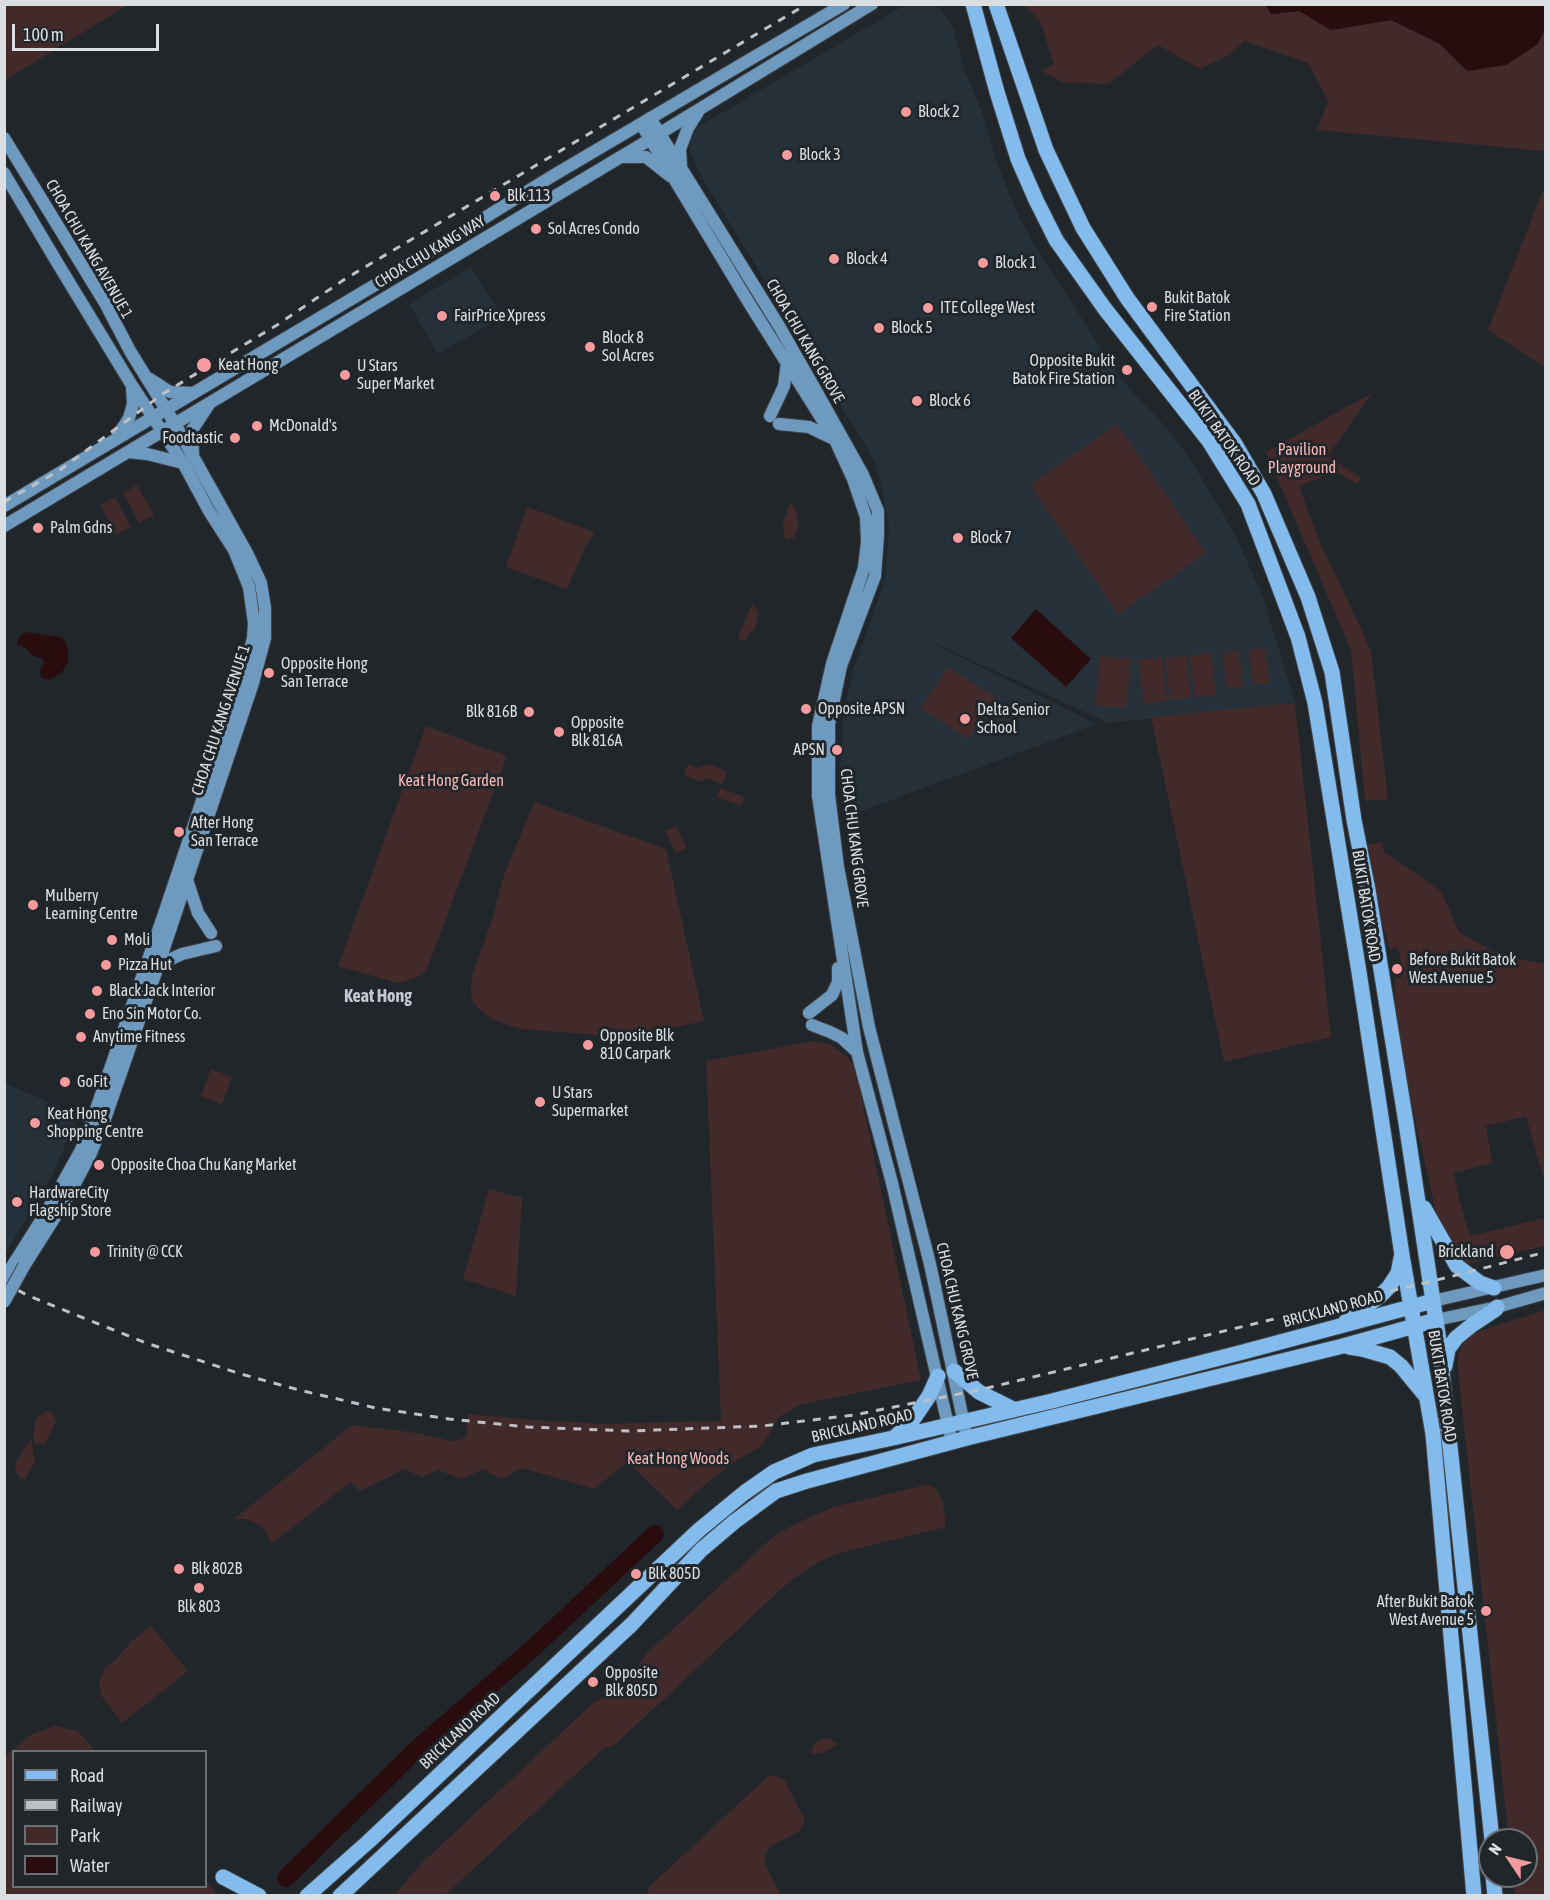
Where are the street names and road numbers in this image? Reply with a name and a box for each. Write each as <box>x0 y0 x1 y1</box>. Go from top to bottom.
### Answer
street label: CHOA CHU KANG AVENUE 1 <box>41 176 137 322</box>
street label: CHOA CHU KANG WAY <box>371 212 489 292</box>
street label: CHOA CHU KANG GROVE <box>762 276 848 406</box>
street label: BUKIT BATOK ROAD <box>1184 386 1264 490</box>
street label: CHOA CHU KANG AVENUE 1 <box>188 642 254 798</box>
street label: CHOA CHU KANG GROVE <box>836 767 872 909</box>
street label: BUKIT BATOK ROAD <box>1348 849 1384 963</box>
street label: CHOA CHU KANG GROVE <box>932 1241 982 1381</box>
street label: BRICKLAND ROAD <box>1281 1286 1385 1332</box>
street label: BUKIT BATOK ROAD <box>1424 1329 1460 1443</box>
street label: BRICKLAND ROAD <box>810 1405 914 1447</box>
street label: BRICKLAND ROAD <box>416 1689 504 1773</box>

